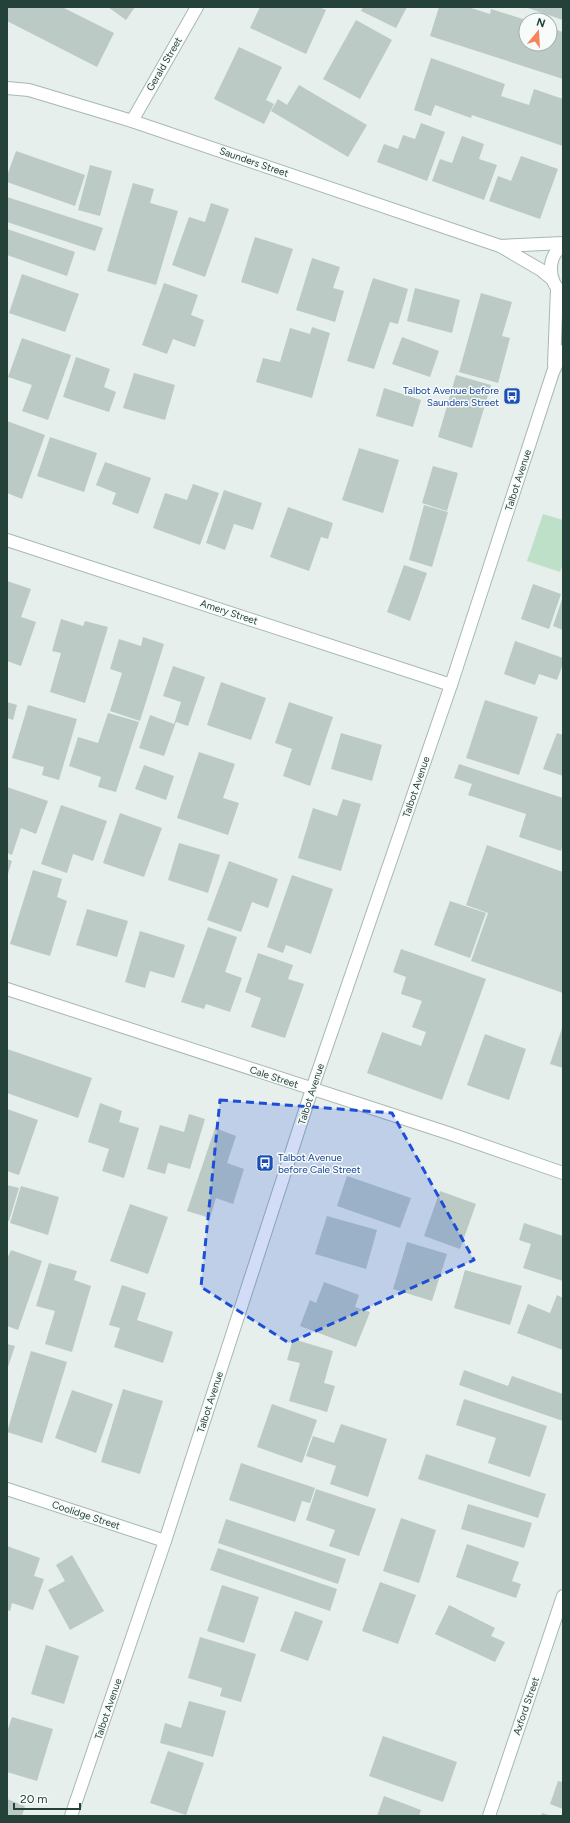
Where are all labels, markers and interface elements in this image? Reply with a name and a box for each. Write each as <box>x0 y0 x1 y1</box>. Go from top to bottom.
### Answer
north arrow <box>518 12 558 52</box>
text: N <box>535 15 547 30</box>
street label: Gerald Street <box>143 35 185 93</box>
street label: Saunders Street <box>218 144 290 180</box>
place label: Talbot Avenue before Saunders Street <box>403 384 500 409</box>
bus stop icon: Talbot Avenue before Saunders Street <box>502 386 522 406</box>
street label: Talbot Avenue <box>502 447 534 512</box>
street label: Amery Street <box>199 597 260 627</box>
street label: Talbot Avenue <box>399 754 433 819</box>
street label: Talbot Avenue <box>295 1061 327 1126</box>
street label: Cale Street <box>248 1063 300 1091</box>
place label: Talbot Avenue before Cale Street <box>278 1151 361 1176</box>
bus stop icon: Talbot Avenue before Cale Street <box>255 1153 275 1173</box>
street label: Talbot Avenue <box>194 1369 226 1434</box>
street label: Coolidge Street <box>50 1498 122 1532</box>
street label: Axford Street <box>510 1675 542 1737</box>
street label: Talbot Avenue <box>91 1676 125 1741</box>
scale bar <box>14 1785 80 1811</box>
text: 20 m <box>20 1792 48 1806</box>

